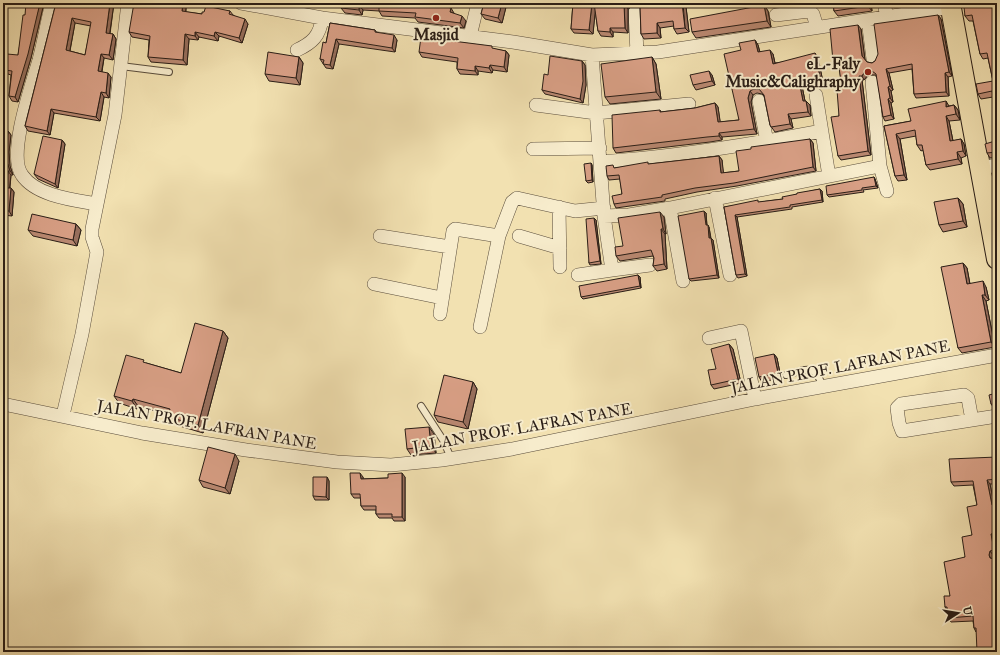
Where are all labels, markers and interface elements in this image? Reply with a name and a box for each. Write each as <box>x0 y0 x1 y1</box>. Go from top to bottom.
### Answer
marker: Masjid <box>431 13 441 23</box>
place label: Masjid <box>413 25 460 45</box>
place label: eL-Faly Music&Calighraphy <box>725 54 862 92</box>
marker: eL-Faly Music&Calighraphy <box>863 67 873 77</box>
street label: JALAN PROF. LAFRAN PANE <box>727 336 951 398</box>
street label: JALAN PROF. LAFRAN PANE <box>93 395 318 454</box>
street label: JALAN PROF. LAFRAN PANE <box>409 399 634 458</box>
north arrow <box>938 593 978 633</box>
text: U <box>960 605 975 617</box>

